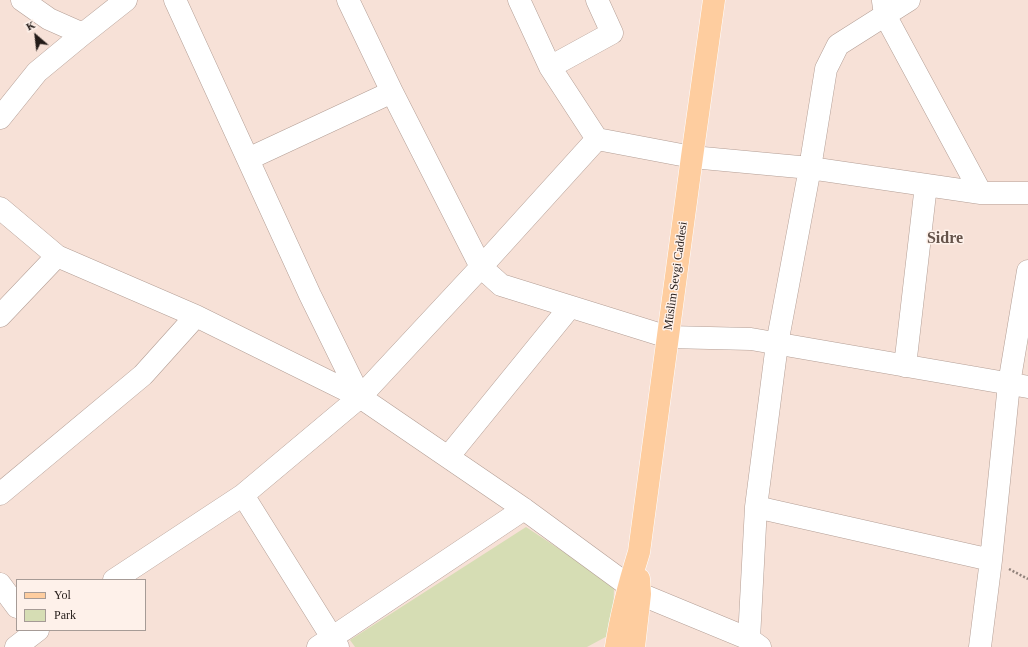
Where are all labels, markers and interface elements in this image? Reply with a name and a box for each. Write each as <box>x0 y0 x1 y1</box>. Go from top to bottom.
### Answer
north arrow <box>16 16 56 56</box>
text: K <box>24 18 37 33</box>
street label: Müslim Sevgi Caddesi <box>661 221 691 331</box>
district label: Sidre <box>927 229 963 249</box>
legend <box>16 579 146 631</box>
text: Yol <box>54 588 71 602</box>
text: Park <box>54 608 76 622</box>

